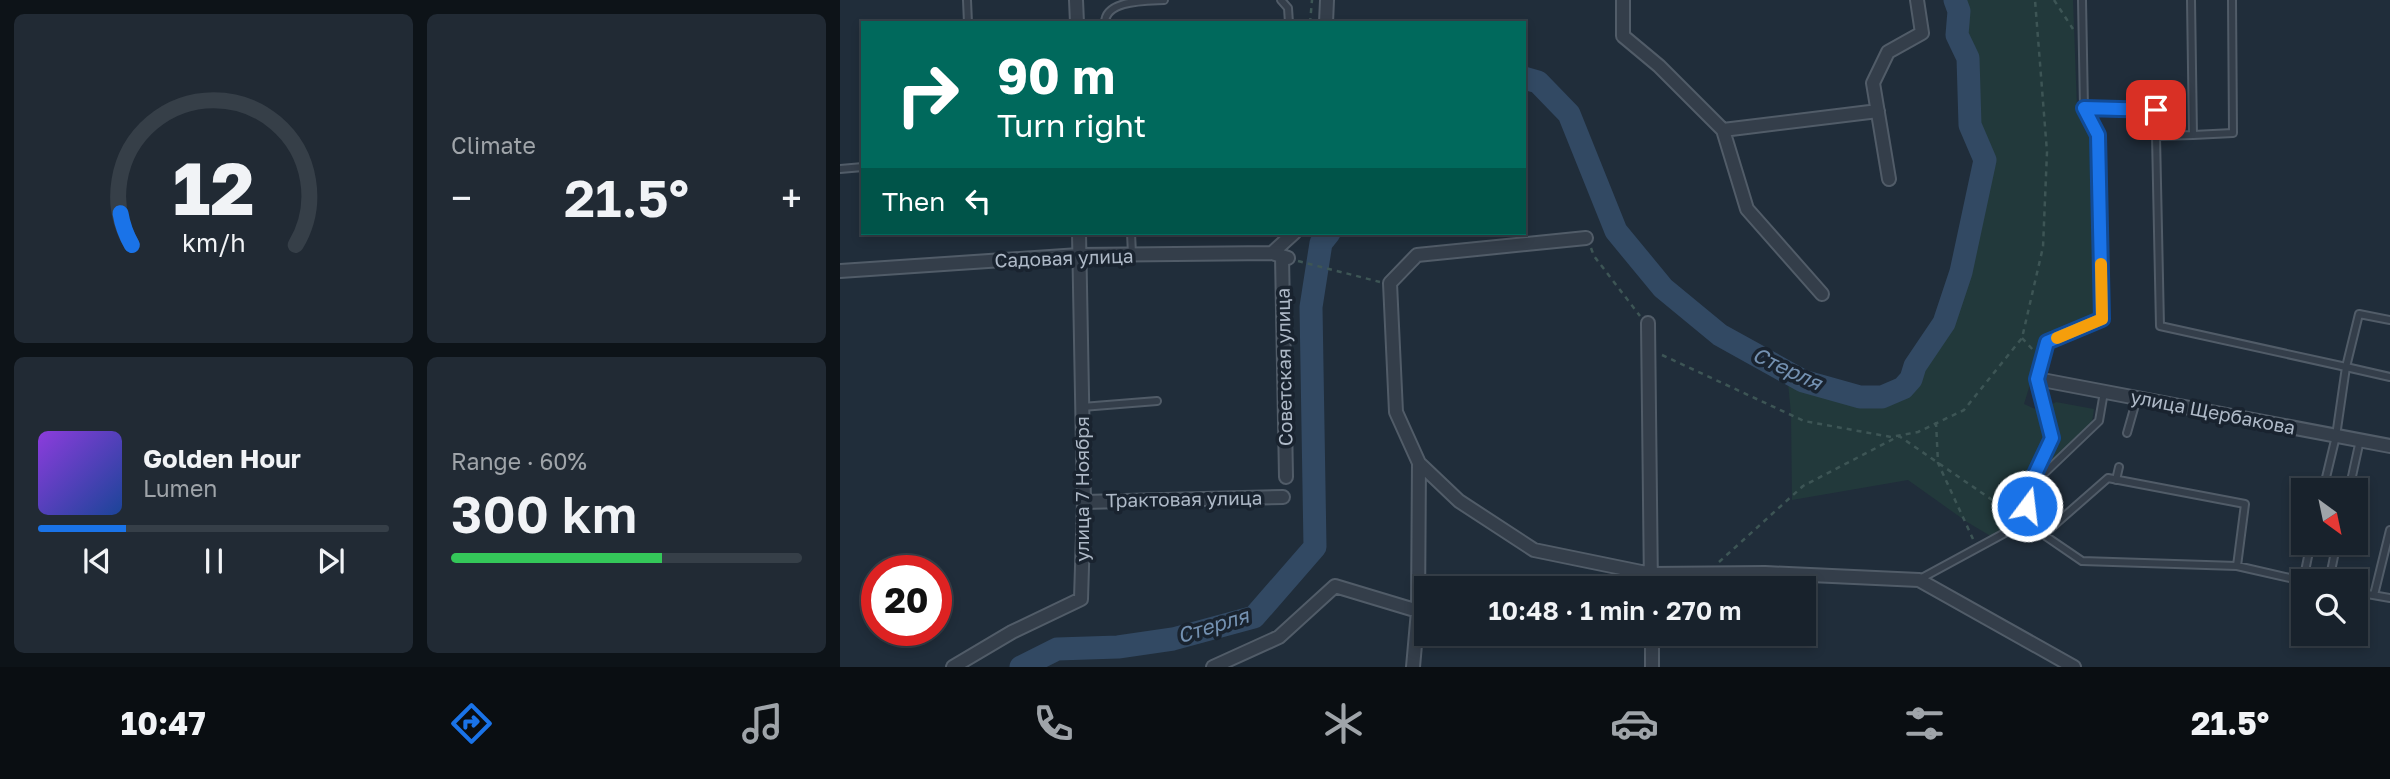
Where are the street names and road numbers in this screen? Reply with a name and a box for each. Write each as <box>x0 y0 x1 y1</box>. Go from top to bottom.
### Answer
street label: Садовая улица <box>994 244 1134 271</box>
street label: Советская улица <box>1271 288 1296 446</box>
street label: улица Щербакова <box>2129 384 2297 439</box>
street label: улица 7 Ноября <box>1070 416 1093 562</box>
street label: Трактовая улица <box>1105 486 1263 511</box>

